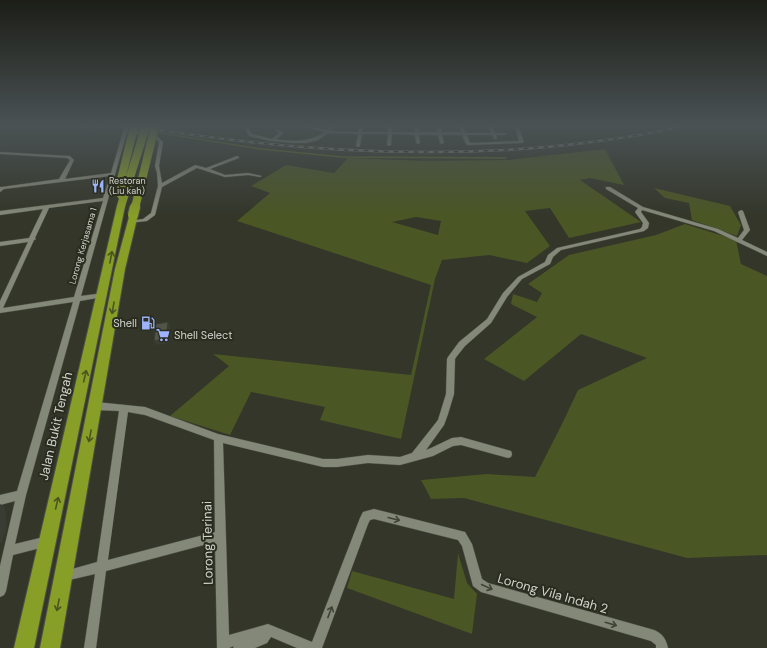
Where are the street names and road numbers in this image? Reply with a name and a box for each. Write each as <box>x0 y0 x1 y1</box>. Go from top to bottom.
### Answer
street label: Lorong Kerjasama 1 <box>66 206 100 286</box>
street label: Jalan Bukit Tengah <box>35 370 76 482</box>
street label: Lorong Terinai <box>198 501 217 585</box>
street label: Lorong Vila Indah 2 <box>496 570 610 617</box>

